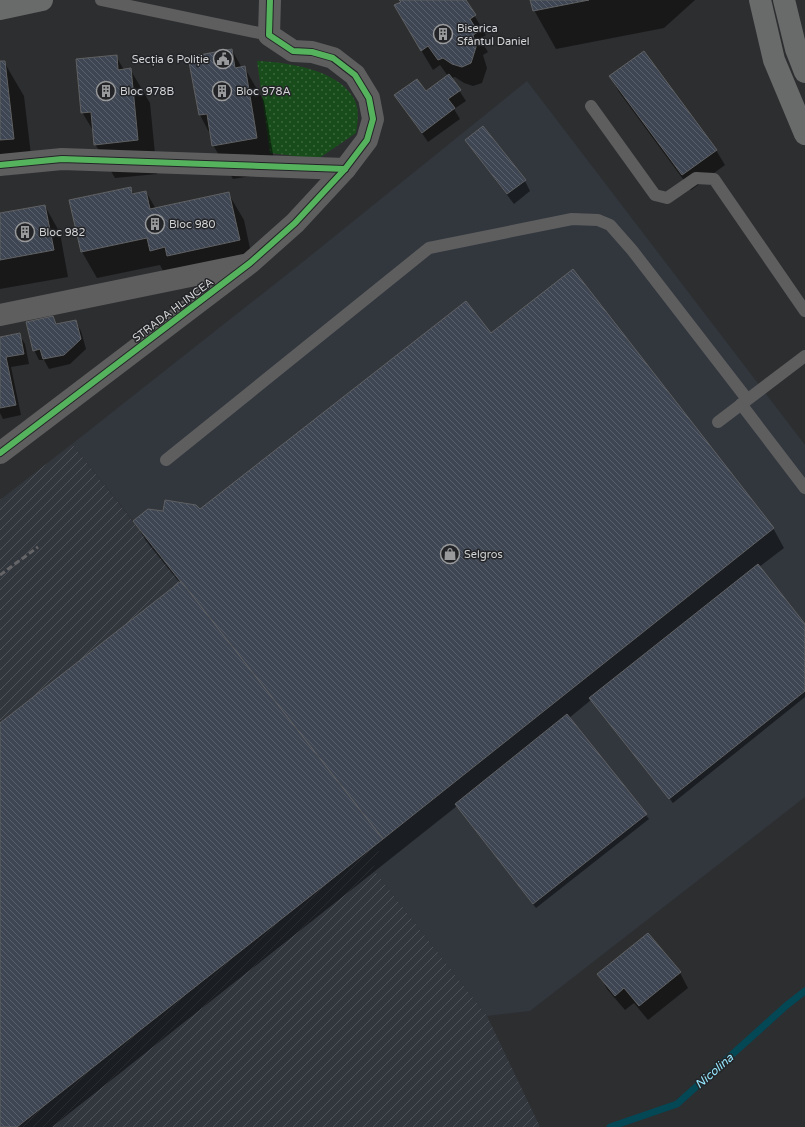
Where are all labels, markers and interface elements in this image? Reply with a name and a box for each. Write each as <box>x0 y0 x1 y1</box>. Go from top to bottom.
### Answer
place label: Biserica Sfântul Daniel <box>457 22 530 48</box>
building icon: Biserica Sfântul Daniel <box>432 23 454 45</box>
public building icon: Secția 6 Poliție <box>212 48 234 70</box>
place label: Secția 6 Poliție <box>132 53 209 66</box>
building icon: Bloc 978B <box>95 80 117 102</box>
building icon: Bloc 978A <box>211 80 233 102</box>
place label: Bloc 978B <box>120 85 174 98</box>
place label: Bloc 978A <box>236 85 291 98</box>
building icon: Bloc 980 <box>144 213 166 235</box>
place label: Bloc 980 <box>169 218 216 231</box>
building icon: Bloc 982 <box>14 221 36 243</box>
place label: Bloc 982 <box>39 226 86 239</box>
street label: STRADA HLINCEA <box>130 275 216 345</box>
shop icon: Selgros <box>439 543 461 565</box>
place label: Selgros <box>464 548 503 561</box>
water label: Nicolina <box>692 1050 736 1091</box>

